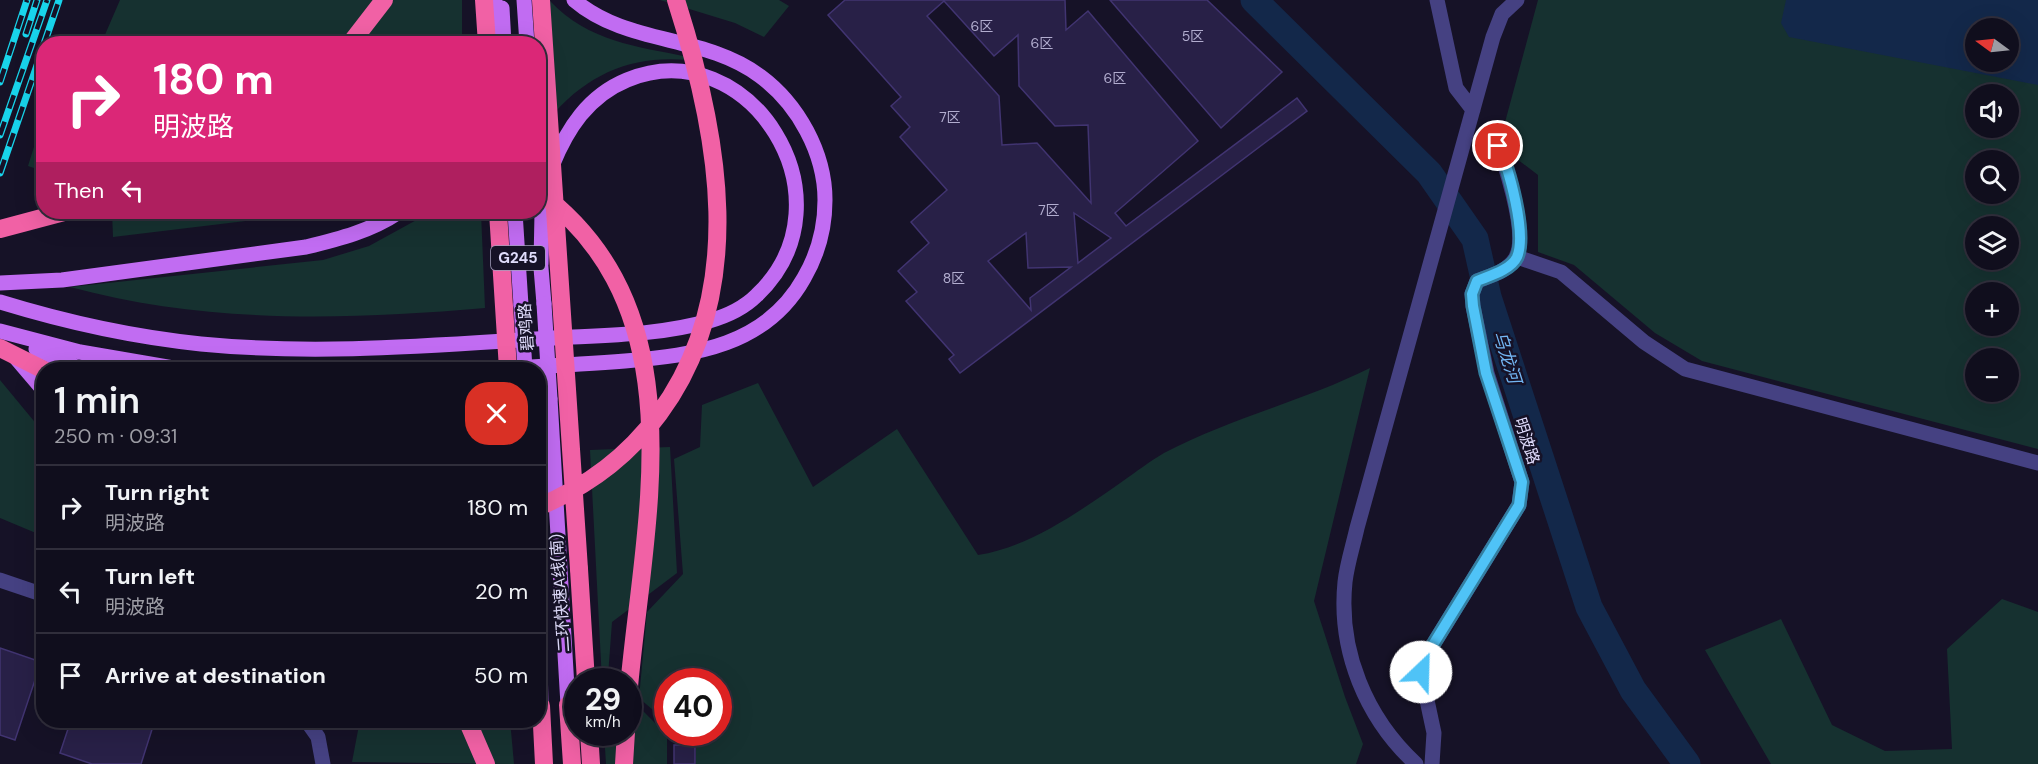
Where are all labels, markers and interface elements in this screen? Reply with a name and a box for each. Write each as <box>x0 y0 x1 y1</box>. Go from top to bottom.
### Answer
house number: 6区 <box>971 17 993 35</box>
north arrow <box>1965 18 2019 72</box>
map controls <box>1965 18 2019 402</box>
house number: 5区 <box>1182 27 1204 45</box>
house number: 6区 <box>1031 34 1053 52</box>
text: 180 m <box>153 52 274 107</box>
icon: right <box>54 60 132 138</box>
house number: 6区 <box>1104 69 1126 87</box>
button: sound <box>1965 84 2019 138</box>
house number: 7区 <box>939 108 961 126</box>
text: 明波路 <box>153 109 234 144</box>
pin <box>1472 120 1523 171</box>
icon: arrive <box>1481 129 1514 162</box>
button: search <box>1965 150 2019 204</box>
icon: left <box>116 174 149 207</box>
text: Then <box>54 176 104 205</box>
house number: 7区 <box>1038 201 1060 219</box>
button: layers <box>1965 216 2019 270</box>
road number: G245 <box>491 246 545 270</box>
house number: 8区 <box>943 269 965 287</box>
button: + <box>1965 282 2019 336</box>
street label: 碧鸡路 <box>514 302 538 352</box>
water label: 乌龙河 <box>1487 328 1528 389</box>
button: − <box>1965 348 2019 402</box>
text: 1 min <box>54 377 140 424</box>
button: close <box>465 382 528 445</box>
street label: 明波路 <box>1510 415 1544 467</box>
text: 250 m · 09:31 <box>54 423 177 449</box>
text: Turn right <box>105 478 210 507</box>
icon: right <box>54 491 87 524</box>
text: 180 m <box>467 493 528 522</box>
text: 明波路 <box>105 510 165 536</box>
street label: 二环快速A线(南) <box>545 533 575 653</box>
text: Turn left <box>105 562 195 591</box>
icon: left <box>54 575 87 608</box>
text: 20 m <box>475 577 528 606</box>
text: 明波路 <box>105 594 165 620</box>
position arrow <box>1389 640 1453 704</box>
icon: arrive <box>54 659 87 692</box>
text: Arrive at destination <box>105 661 326 690</box>
text: 50 m <box>474 661 528 690</box>
speed limit sign: 40 <box>654 668 732 746</box>
text: 29 <box>585 680 621 719</box>
text: km/h <box>585 712 621 732</box>

